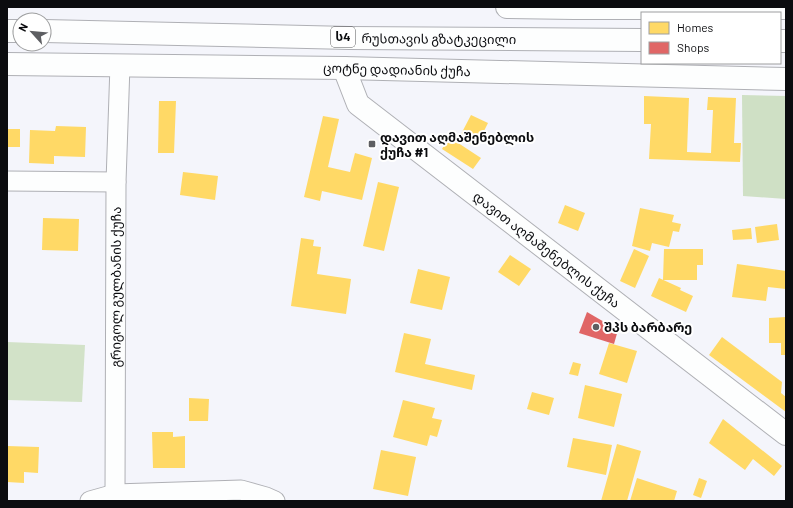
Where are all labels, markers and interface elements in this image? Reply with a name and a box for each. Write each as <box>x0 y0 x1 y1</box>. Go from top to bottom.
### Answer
north arrow <box>12 12 52 52</box>
legend <box>641 12 781 64</box>
text: Homes <box>677 20 714 34</box>
text: N <box>15 21 30 33</box>
road number: ს4 <box>331 27 355 47</box>
street label: რუსთავის გზატკეცილი <box>362 30 516 48</box>
text: Shops <box>677 40 710 54</box>
street label: ცოტნე დადიანის ქუჩა <box>323 60 471 79</box>
place label: დავით აღმაშენებლის ქუჩა #1 <box>380 129 534 160</box>
marker: დავით აღმაშენებლის ქუჩა #1 <box>367 139 377 149</box>
street label: დავით აღმაშენებლის ქუჩა <box>470 188 623 311</box>
street label: გრიგოლ გულბანის ქუჩა <box>107 206 125 368</box>
place label: შპს ბარბარე <box>604 319 692 335</box>
marker: შპს ბარბარე <box>591 322 601 332</box>

